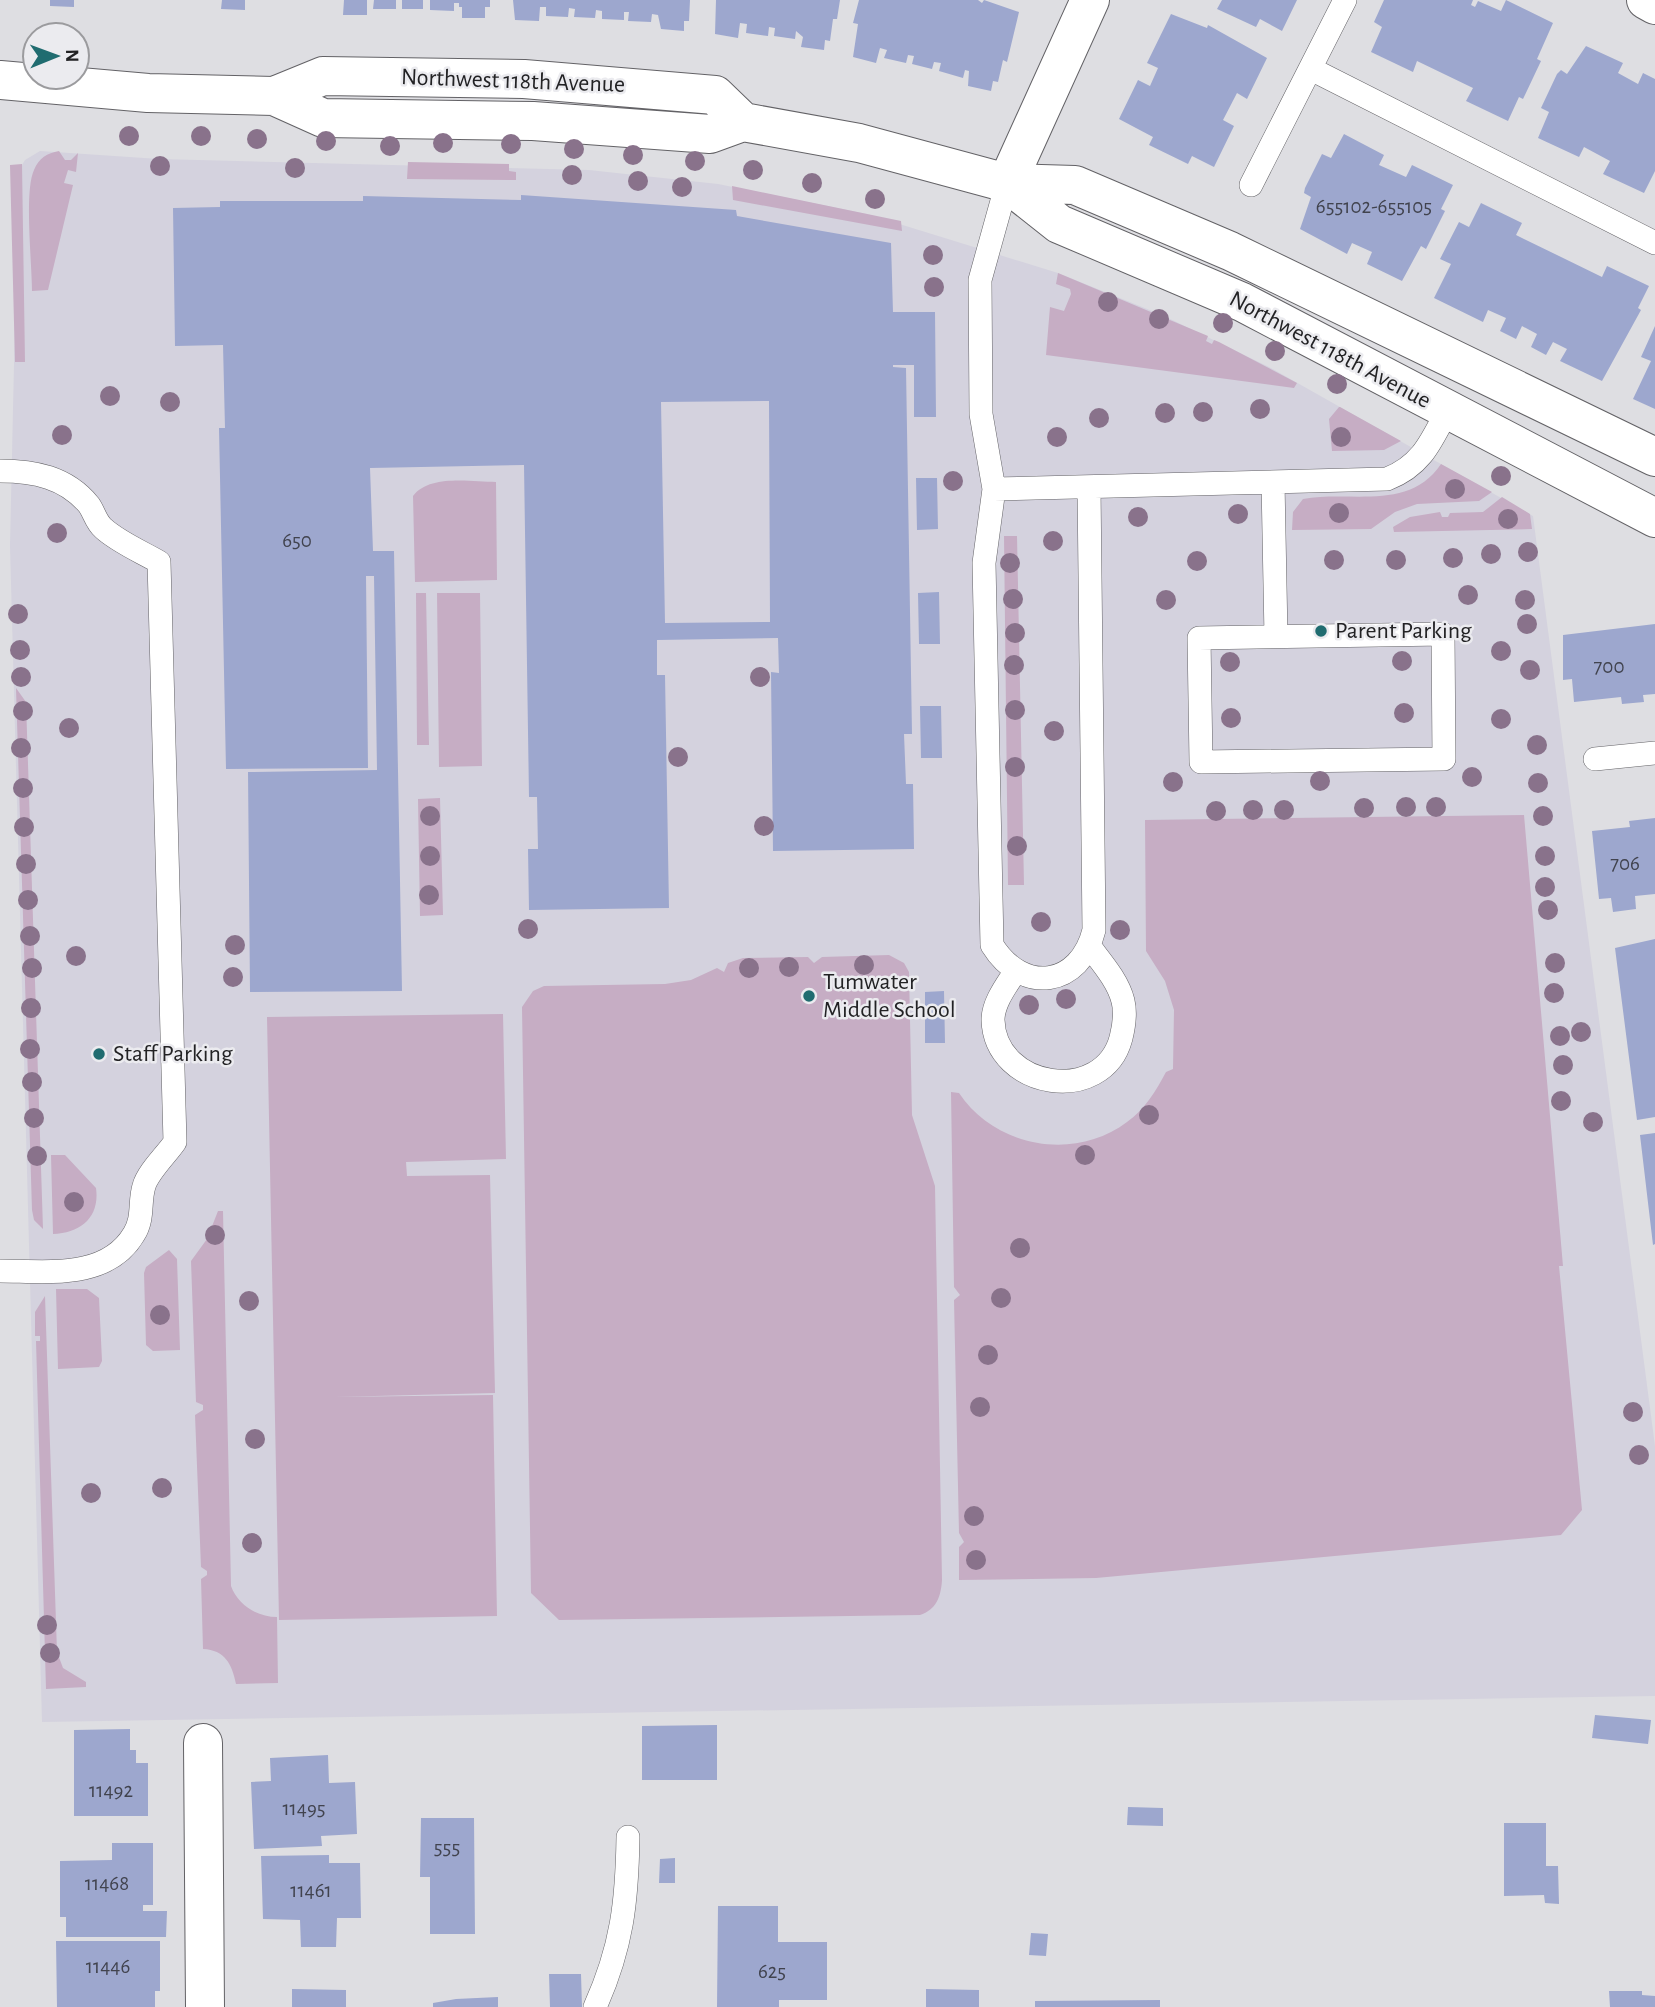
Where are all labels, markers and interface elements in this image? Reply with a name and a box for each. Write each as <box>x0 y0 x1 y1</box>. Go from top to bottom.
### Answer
north arrow <box>21 21 91 91</box>
text: N <box>62 49 81 63</box>
street label: Northwest 118th Avenue <box>401 65 625 97</box>
house number: 655102-655105 <box>1316 196 1432 217</box>
street label: Northwest 118th Avenue <box>1225 287 1435 413</box>
house number: 650 <box>282 530 312 551</box>
place label: Parent Parking <box>1335 619 1472 643</box>
marker: Parent Parking <box>1313 623 1329 639</box>
house number: 700 <box>1594 656 1624 677</box>
house number: 706 <box>1610 853 1640 874</box>
place label: Tumwater Middle School <box>823 970 956 1022</box>
marker: Tumwater Middle School <box>801 988 817 1004</box>
place label: Staff Parking <box>113 1042 233 1066</box>
marker: Staff Parking <box>91 1046 107 1062</box>
house number: 11492 <box>89 1780 133 1801</box>
house number: 11495 <box>282 1798 326 1819</box>
house number: 555 <box>434 1837 460 1858</box>
house number: 11468 <box>85 1873 129 1894</box>
house number: 11461 <box>290 1880 332 1901</box>
house number: 11446 <box>86 1956 130 1977</box>
house number: 625 <box>758 1961 786 1982</box>

